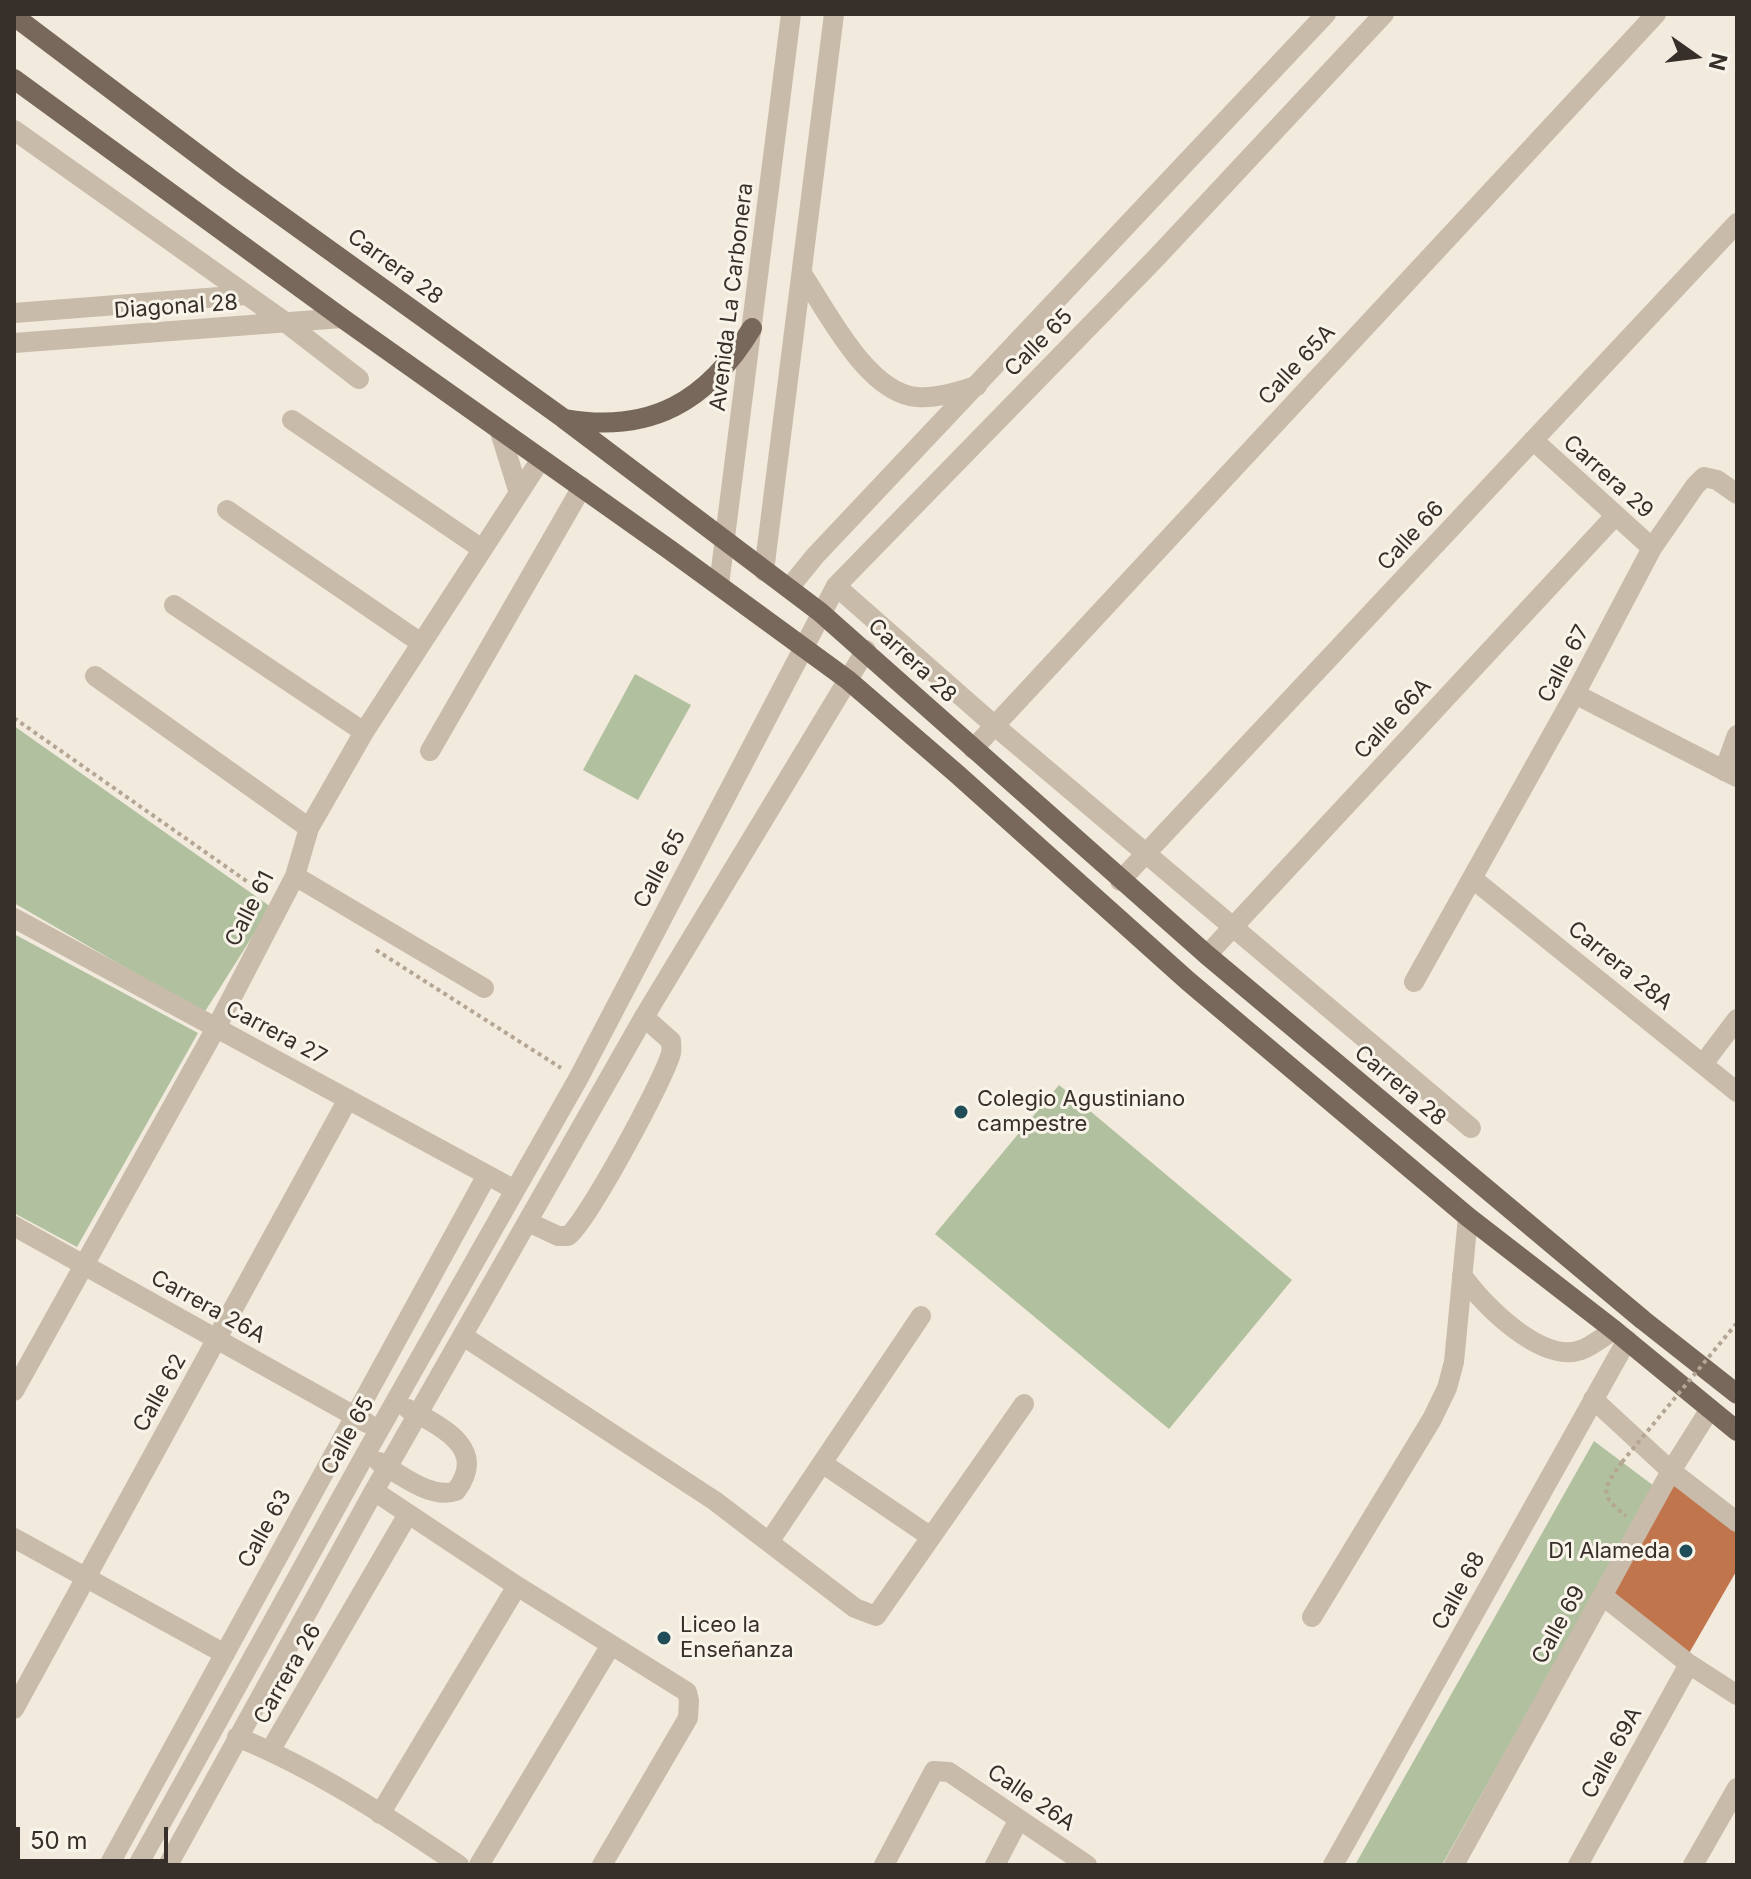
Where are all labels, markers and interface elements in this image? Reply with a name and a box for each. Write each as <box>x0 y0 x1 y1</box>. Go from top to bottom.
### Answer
north arrow <box>1655 16 1735 96</box>
text: N <box>1704 51 1733 73</box>
street label: Avenida La Carbonera <box>705 181 759 413</box>
street label: Carrera 28 <box>342 224 448 310</box>
street label: Diagonal 28 <box>113 290 239 324</box>
street label: Calle 65 <box>1000 304 1078 382</box>
street label: Calle 65A <box>1253 319 1341 411</box>
street label: Carrera 29 <box>1558 430 1658 524</box>
street label: Calle 66 <box>1372 496 1450 576</box>
street label: Carrera 28 <box>862 613 962 709</box>
street label: Calle 67 <box>1533 621 1595 707</box>
street label: Calle 66A <box>1349 673 1437 765</box>
street label: Calle 65 <box>628 825 692 913</box>
street label: Calle 61 <box>220 867 280 951</box>
street label: Carrera 28A <box>1562 916 1678 1016</box>
street label: Carrera 27 <box>221 995 331 1071</box>
street label: Carrera 28 <box>1349 1040 1451 1132</box>
place label: Colegio Agustiniano campestre <box>977 1086 1185 1138</box>
marker: Colegio Agustiniano campestre <box>952 1103 970 1121</box>
street label: Carrera 26A <box>146 1265 270 1349</box>
street label: Calle 62 <box>128 1349 192 1437</box>
street label: Calle 65 <box>316 1392 380 1480</box>
street label: Calle 63 <box>233 1485 297 1573</box>
place label: D1 Alameda <box>1548 1538 1670 1564</box>
marker: D1 Alameda <box>1677 1542 1695 1560</box>
street label: Calle 68 <box>1427 1547 1491 1635</box>
street label: Calle 69 <box>1527 1581 1591 1669</box>
place label: Liceo la Enseñanza <box>680 1612 794 1664</box>
street label: Carrera 26 <box>249 1619 327 1729</box>
marker: Liceo la Enseñanza <box>655 1629 673 1647</box>
street label: Calle 69A <box>1576 1703 1648 1803</box>
street label: Calle 26A <box>982 1759 1080 1837</box>
scale bar <box>20 1811 172 1861</box>
text: 50 m <box>30 1826 88 1855</box>

